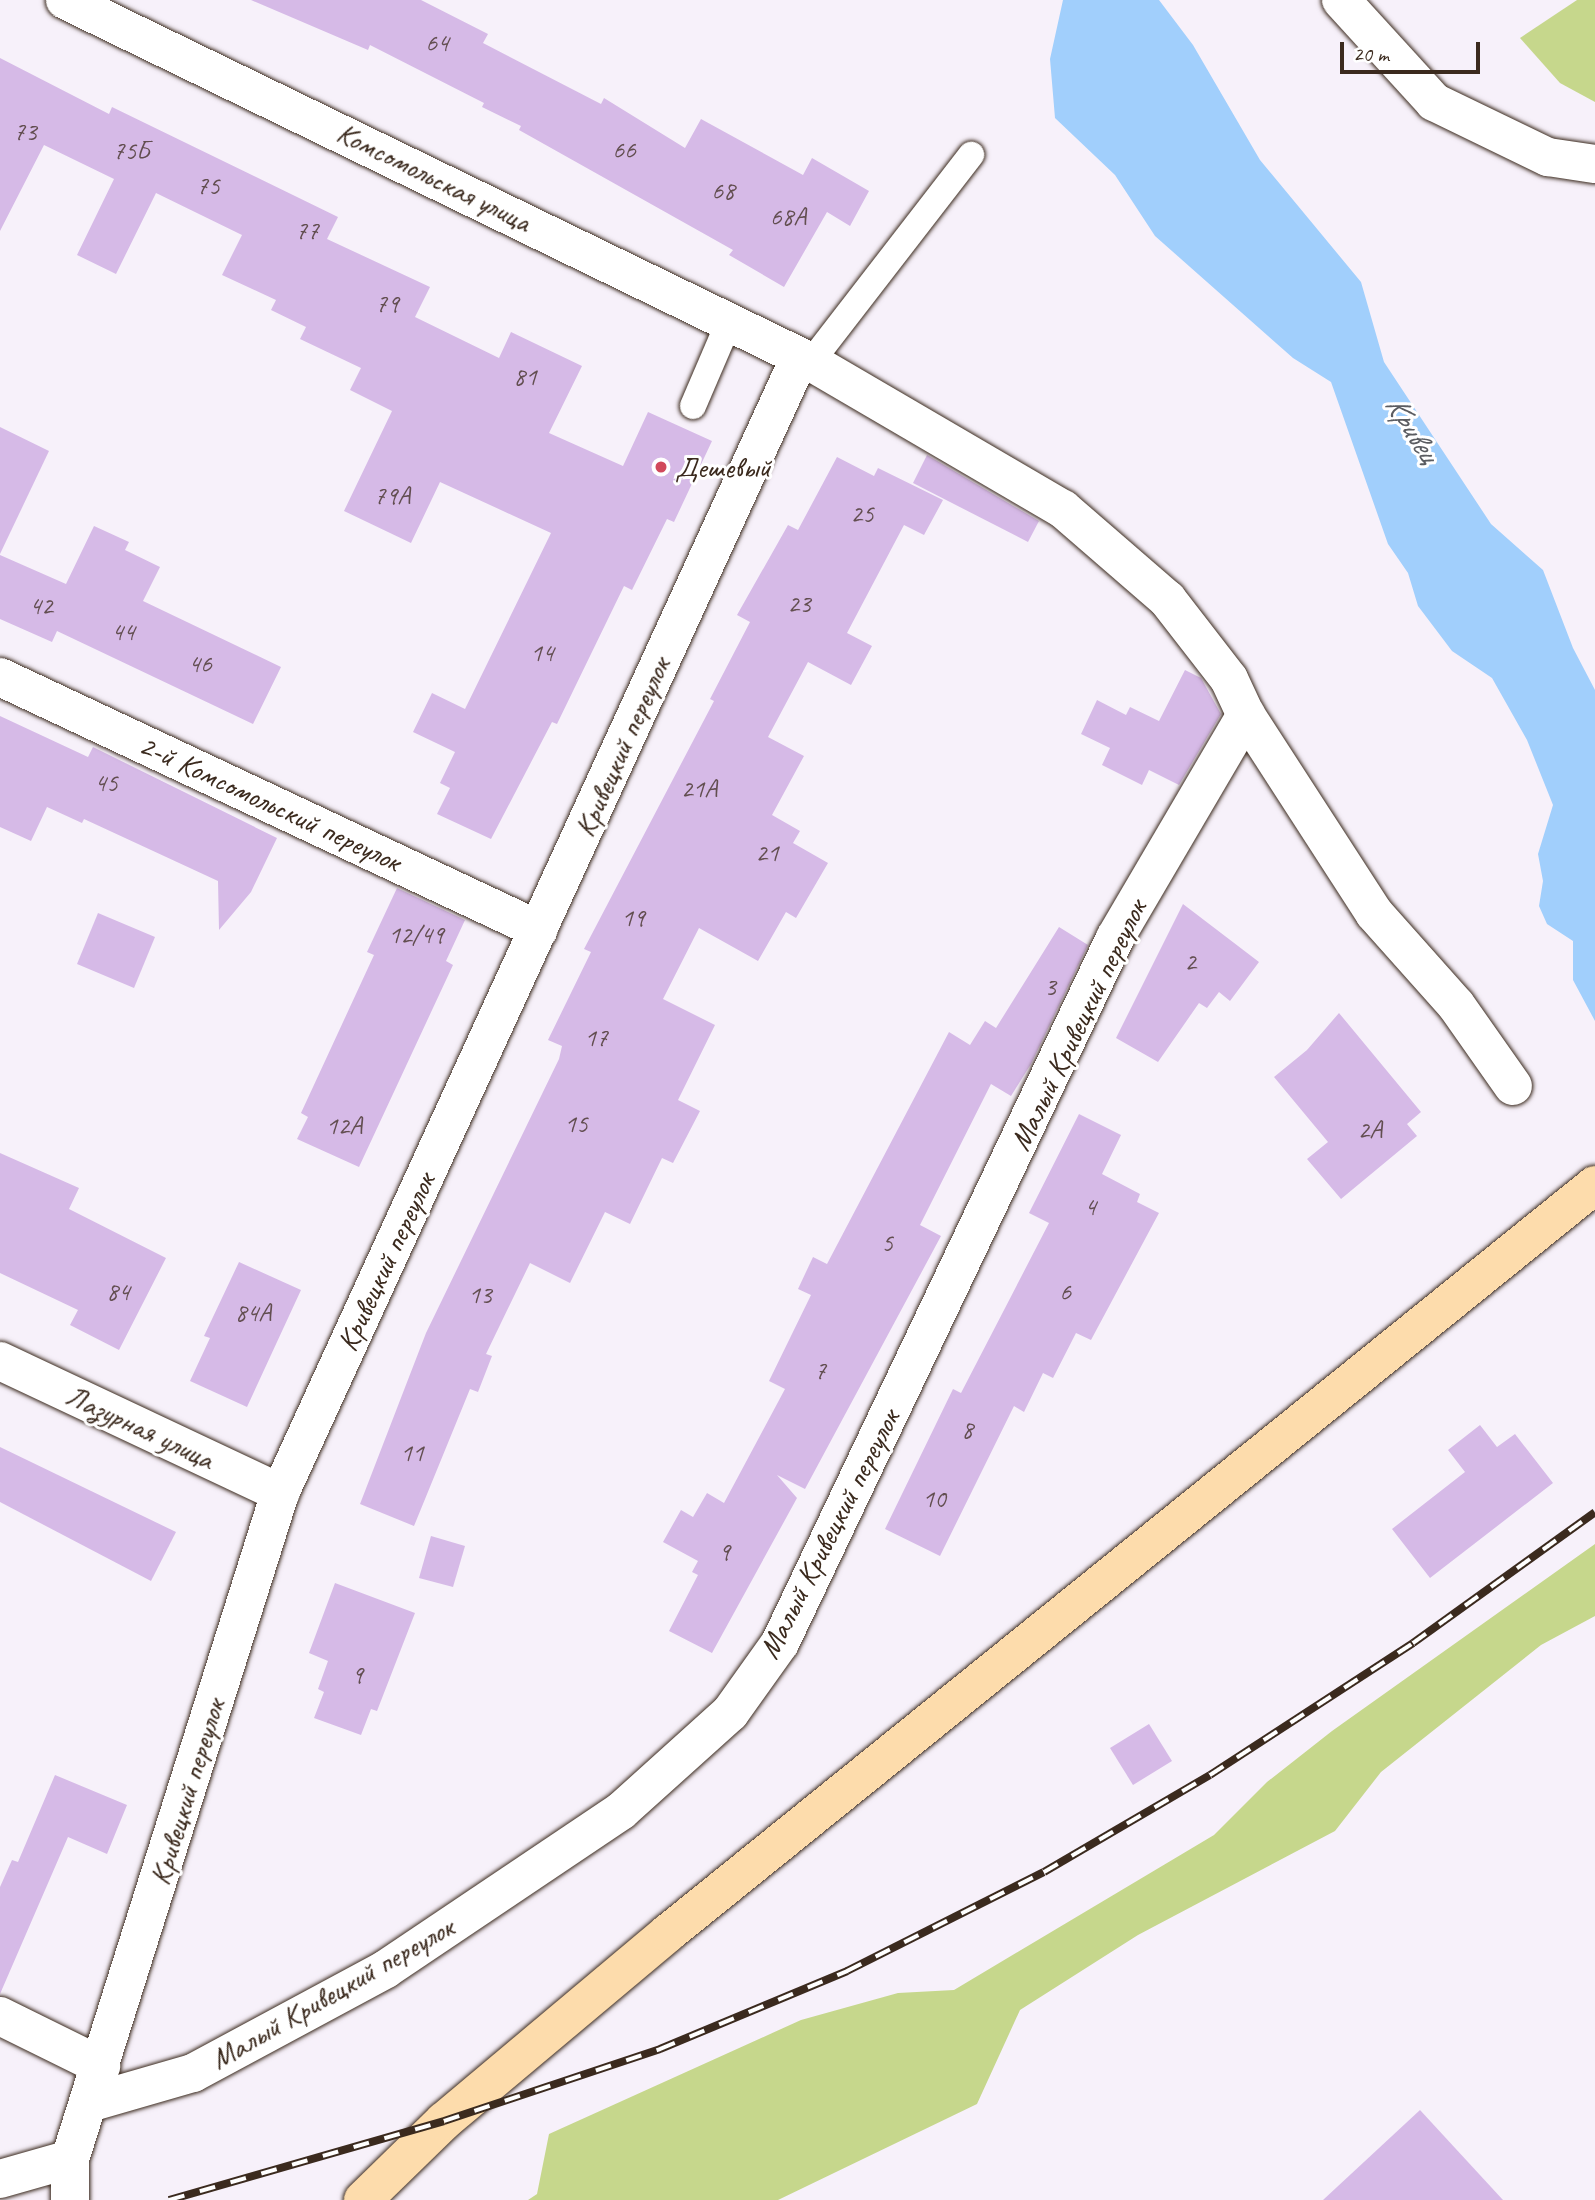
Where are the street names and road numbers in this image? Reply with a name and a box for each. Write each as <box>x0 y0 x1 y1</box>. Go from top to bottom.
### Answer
street label: Комсомольская улица <box>330 114 538 240</box>
street label: Кривецкий переулок <box>566 652 678 842</box>
street label: 2-й Комсомольский переулок <box>133 727 407 879</box>
street label: Малый Кривецкий переулок <box>1002 894 1154 1156</box>
street label: Кривецкий переулок <box>329 1167 443 1357</box>
street label: Лазурная улица <box>60 1377 220 1477</box>
street label: Малый Кривецкий переулок <box>751 1404 907 1664</box>
street label: Кривецкий переулок <box>142 1695 232 1889</box>
street label: Малый Кривецкий переулок <box>204 1909 460 2077</box>

